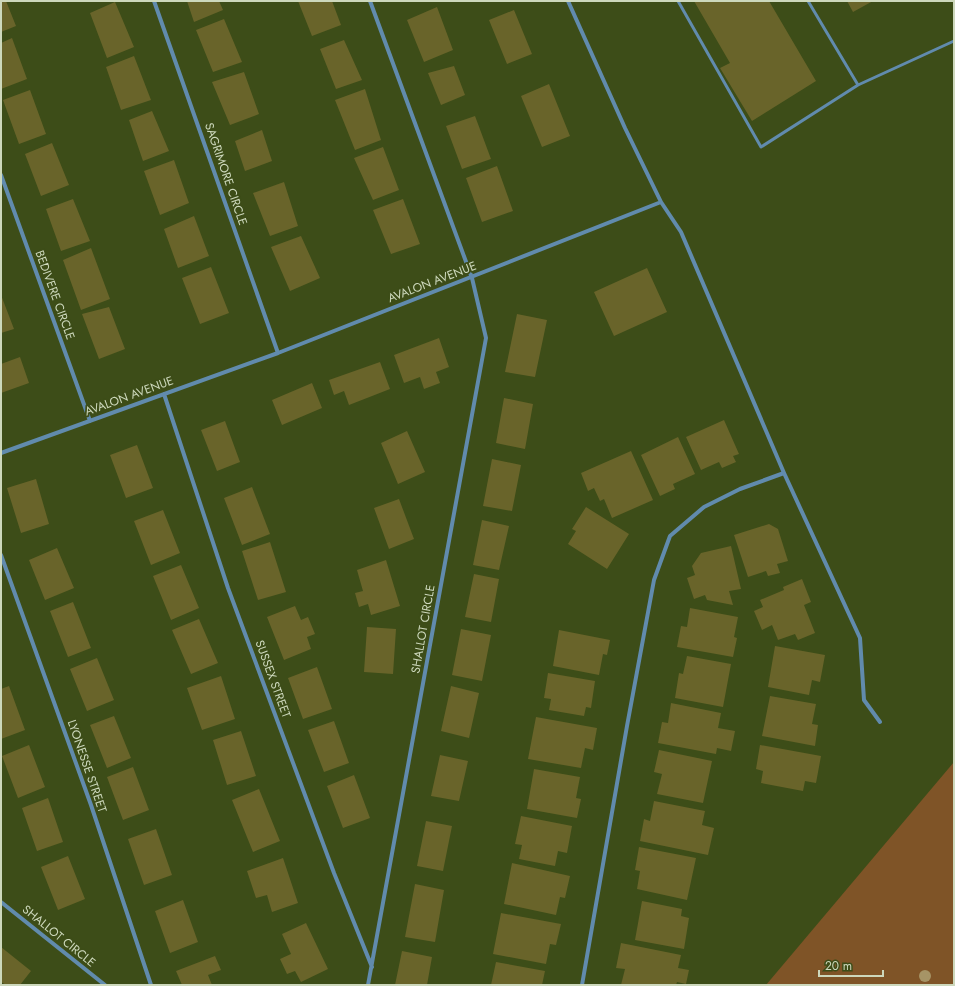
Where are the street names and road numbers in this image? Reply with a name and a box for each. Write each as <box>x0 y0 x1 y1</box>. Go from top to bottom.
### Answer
street label: SAGRIMORE CIRCLE <box>200 120 252 228</box>
street label: BEDIVERE CIRCLE <box>30 248 80 342</box>
street label: AVALON AVENUE <box>385 257 479 307</box>
street label: AVALON AVENUE <box>82 372 176 420</box>
street label: SHALLOT CIRCLE <box>406 583 440 675</box>
street label: SUSSEX STREET <box>251 638 296 721</box>
street label: LYONESSE STREET <box>63 717 111 815</box>
street label: SHALLOT CIRCLE <box>18 901 100 971</box>

